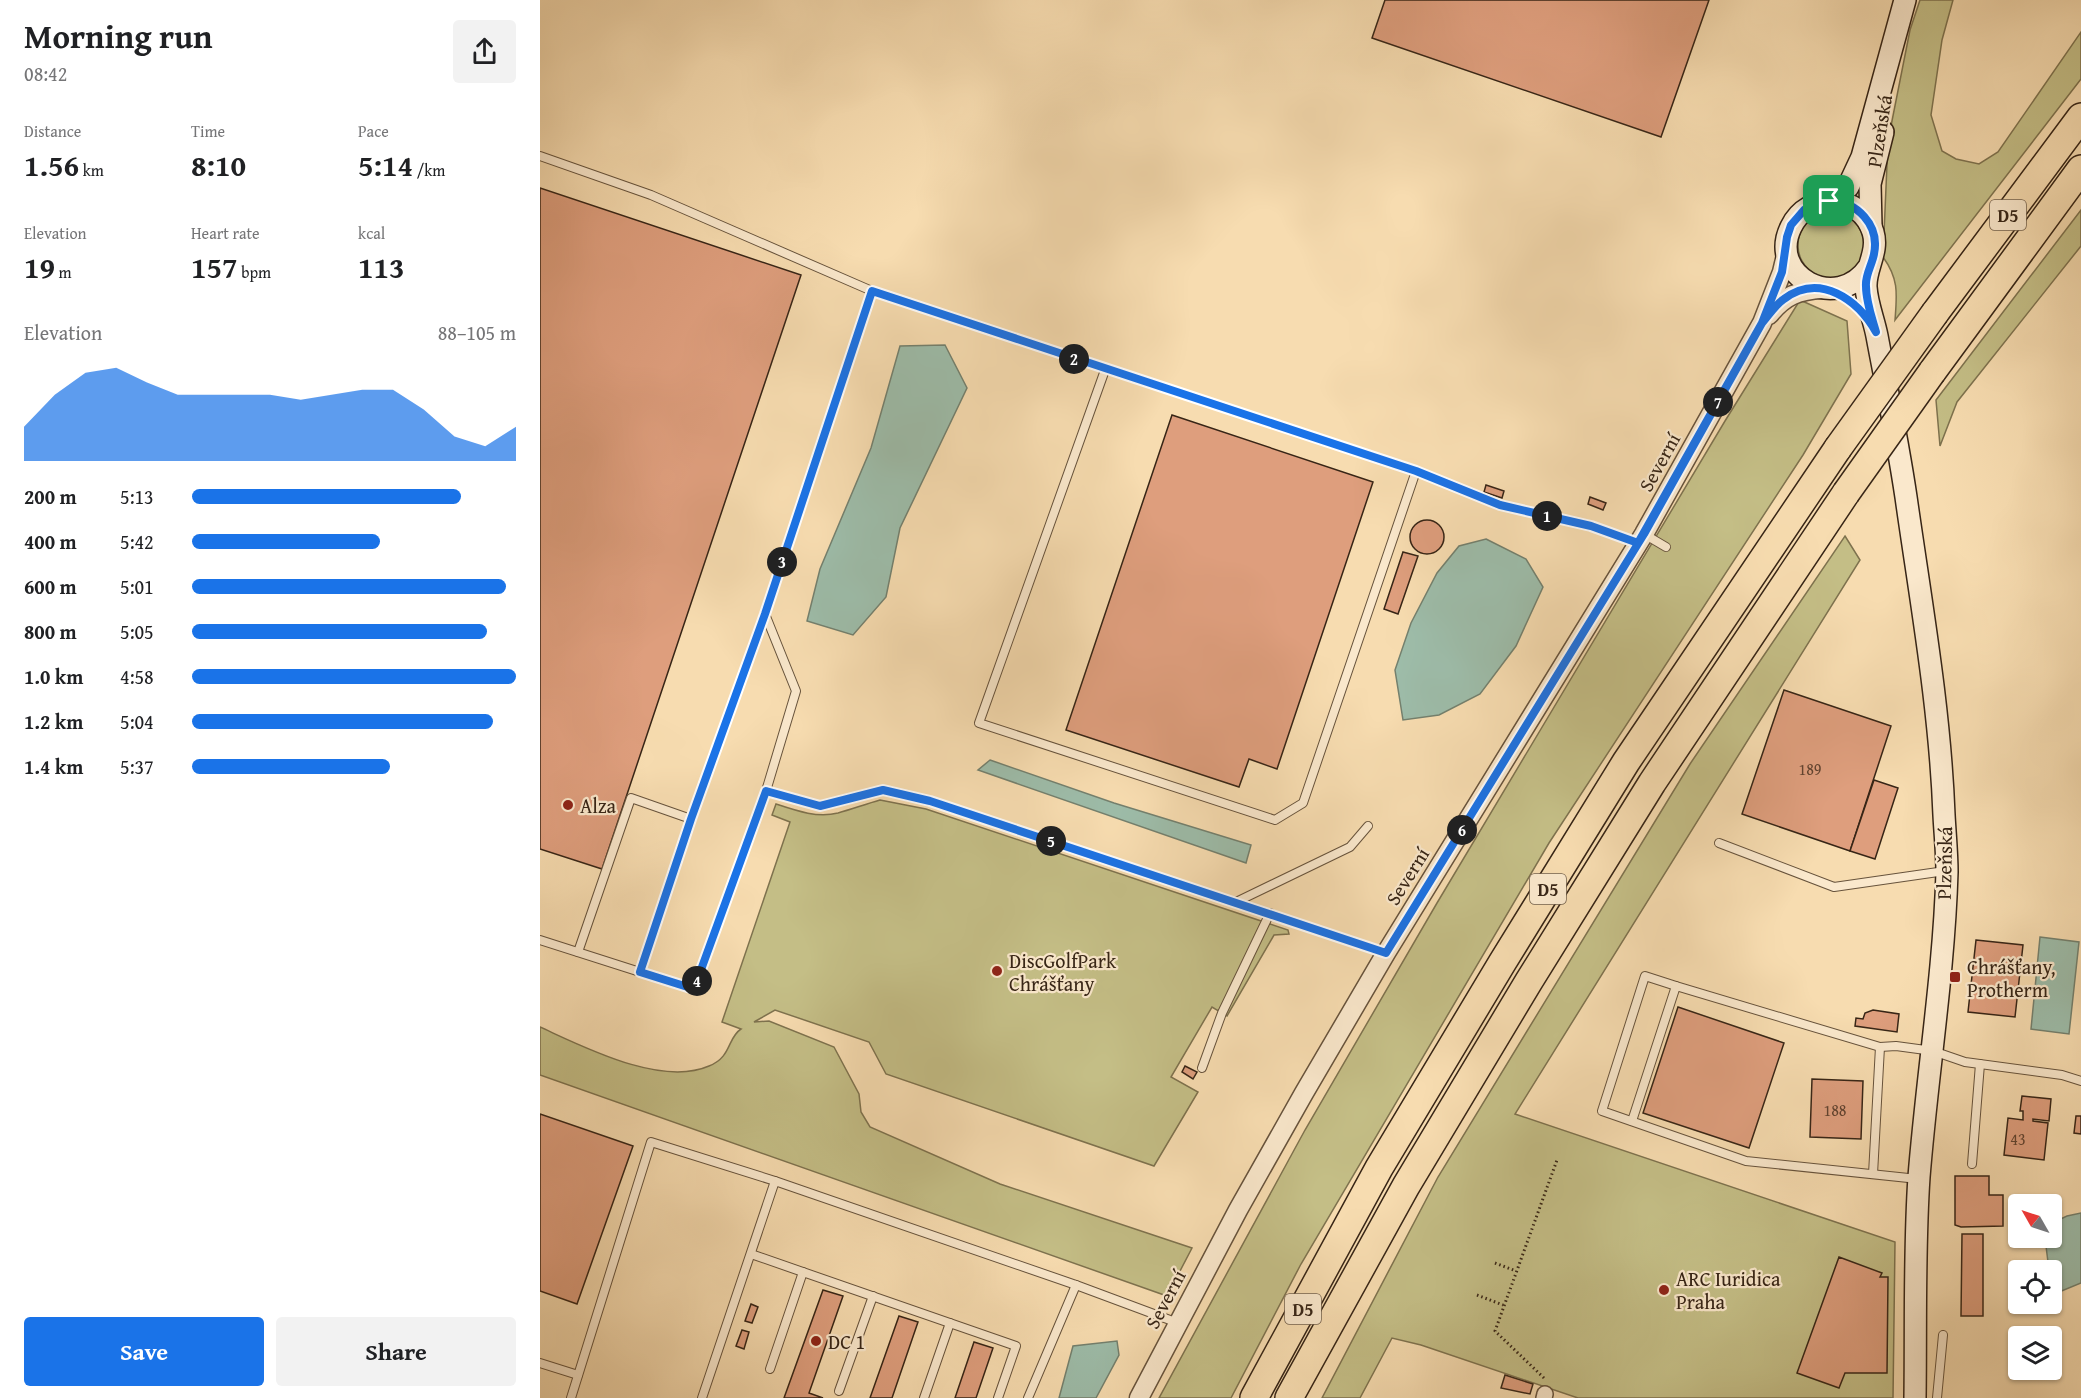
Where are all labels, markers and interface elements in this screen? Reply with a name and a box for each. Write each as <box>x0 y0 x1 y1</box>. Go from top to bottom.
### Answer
text: Morning run <box>24 12 213 60</box>
button: share <box>453 20 516 83</box>
text: 08:42 <box>24 59 67 88</box>
street label: Plzeňská <box>1859 92 1899 169</box>
text: Distance <box>24 119 81 143</box>
text: Time <box>191 119 225 143</box>
text: Pace <box>358 119 389 143</box>
text: 1.56 <box>24 143 79 187</box>
text: 8:10 <box>191 143 246 187</box>
text: 5:14 <box>358 143 413 187</box>
text: km <box>79 158 104 182</box>
text: /km <box>413 158 445 182</box>
pin <box>1803 175 1854 226</box>
icon: arrive <box>1812 184 1845 217</box>
road number: D5 <box>1990 200 2026 230</box>
text: Elevation <box>24 221 87 245</box>
text: Heart rate <box>191 221 260 245</box>
text: kcal <box>358 221 385 245</box>
text: 19 <box>24 245 55 289</box>
text: 157 <box>191 245 238 289</box>
text: 113 <box>358 245 405 289</box>
text: m <box>55 260 72 284</box>
text: bpm <box>238 260 271 284</box>
text: Elevation <box>24 318 102 347</box>
text: 88–105 m <box>438 318 516 347</box>
pin: 2 <box>1059 344 1089 374</box>
text: 2 <box>1070 347 1078 371</box>
pin: 7 <box>1703 387 1733 417</box>
text: 7 <box>1714 390 1722 414</box>
street label: Severní <box>1631 427 1687 497</box>
text: 200 m <box>24 482 77 511</box>
text: 5:13 <box>120 482 154 511</box>
pin: 1 <box>1532 501 1562 531</box>
text: 1 <box>1543 504 1551 528</box>
text: 400 m <box>24 527 77 556</box>
text: 5:42 <box>120 527 154 556</box>
pin: 3 <box>767 547 797 577</box>
text: 3 <box>778 550 786 574</box>
text: 600 m <box>24 572 77 601</box>
text: 5:01 <box>120 572 154 601</box>
text: 800 m <box>24 617 77 646</box>
text: 5:05 <box>120 617 154 646</box>
text: 1.0 km <box>24 662 83 691</box>
text: 4:58 <box>120 662 154 691</box>
text: 1.2 km <box>24 707 83 736</box>
text: 5:04 <box>120 707 154 736</box>
text: 1.4 km <box>24 752 83 781</box>
text: 5:37 <box>120 752 154 781</box>
house number: 189 <box>1798 757 1822 781</box>
place label: Alza <box>580 791 616 820</box>
marker: Alza <box>561 798 575 812</box>
pin: 6 <box>1447 815 1477 845</box>
text: 6 <box>1458 818 1466 842</box>
pin: 5 <box>1036 826 1066 856</box>
street label: Plzeňská <box>1929 826 1959 900</box>
text: 5 <box>1047 829 1055 853</box>
street label: Severní <box>1378 841 1436 910</box>
road number: D5 <box>1530 874 1566 904</box>
place label: DiscGolfPark Chrášťany <box>1009 946 1117 998</box>
place label: Chrášťany, Protherm <box>1967 952 2055 1004</box>
marker: DiscGolfPark Chrášťany <box>990 964 1004 978</box>
pin: 4 <box>682 966 712 996</box>
text: 4 <box>693 969 701 993</box>
marker: Chrášťany, Protherm <box>1948 970 1962 984</box>
house number: 188 <box>1823 1098 1847 1122</box>
house number: 43 <box>2010 1127 2026 1151</box>
north arrow <box>2008 1194 2062 1248</box>
map controls <box>2008 1194 2062 1380</box>
button: locate <box>2008 1260 2062 1314</box>
street label: Severní <box>1137 1264 1193 1334</box>
place label: ARC Iuridica Praha <box>1676 1264 1781 1316</box>
marker: ARC Iuridica Praha <box>1657 1283 1671 1297</box>
road number: D5 <box>1285 1294 1321 1324</box>
button: Save <box>24 1317 264 1386</box>
button: Share <box>276 1317 516 1386</box>
button: layers <box>2008 1326 2062 1380</box>
place label: DC 1 <box>828 1327 865 1356</box>
marker: DC 1 <box>809 1334 823 1348</box>

